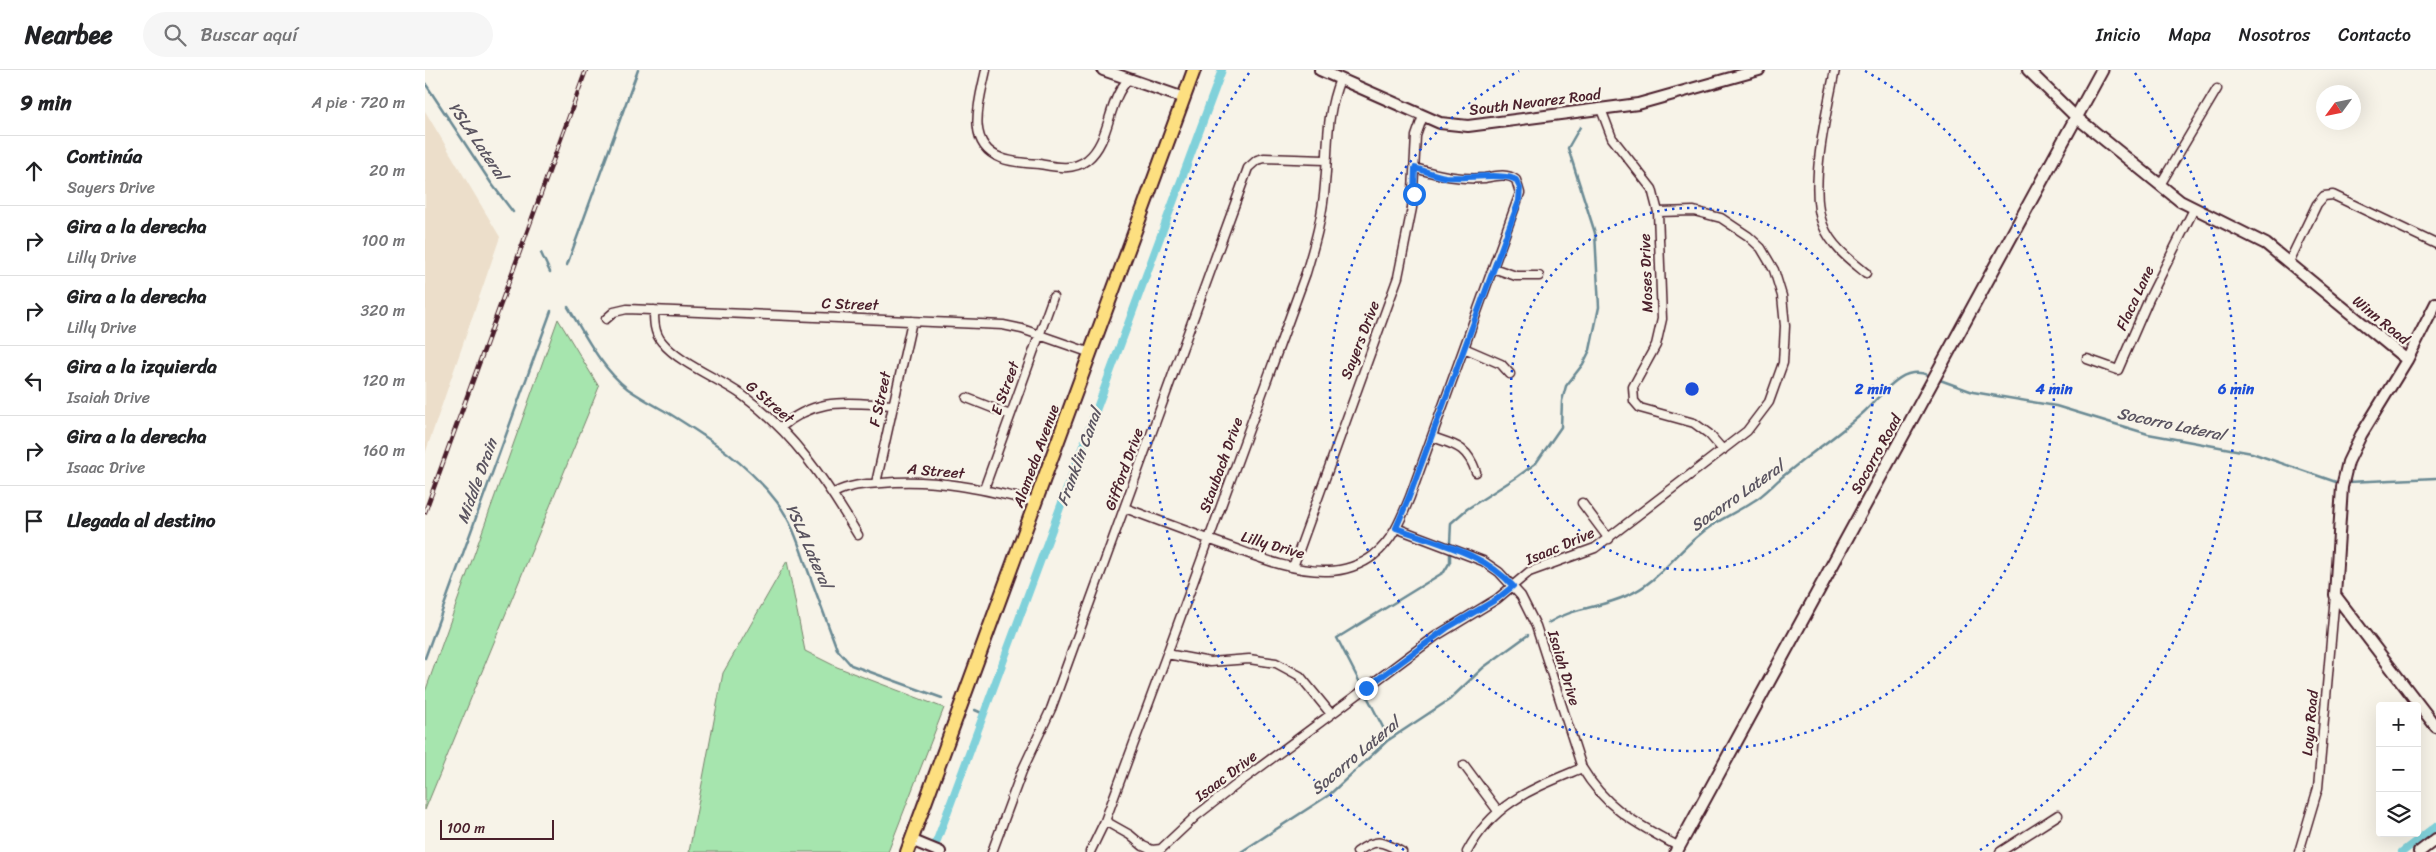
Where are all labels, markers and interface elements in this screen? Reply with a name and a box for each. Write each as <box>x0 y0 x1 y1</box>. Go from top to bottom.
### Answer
search box <box>143 12 493 57</box>
text: Nearbee <box>25 14 113 56</box>
text: Buscar aquí <box>201 18 297 51</box>
text: Inicio <box>2096 19 2141 51</box>
text: Mapa <box>2169 19 2211 51</box>
text: Nosotros <box>2239 19 2310 51</box>
text: Contacto <box>2338 19 2411 51</box>
icon: search <box>161 21 189 49</box>
street label: South Nevarez Road <box>1468 81 1603 123</box>
text: 9 min <box>20 84 72 122</box>
north arrow <box>2316 85 2361 130</box>
text: A pie · 720 m <box>312 88 405 117</box>
water label: YSLA Lateral <box>441 96 517 189</box>
text: Continúa <box>67 140 142 173</box>
text: 20 m <box>369 156 405 185</box>
icon: ahead <box>20 157 48 185</box>
text: Sayers Drive <box>67 173 155 202</box>
route start <box>1403 183 1426 206</box>
text: Gira a la derecha <box>67 210 206 243</box>
text: 100 m <box>361 226 405 255</box>
icon: right <box>20 227 48 255</box>
street label: Moses Drive <box>1632 233 1660 313</box>
text: Lilly Drive <box>67 243 137 272</box>
street label: Flaca Lane <box>2109 261 2162 335</box>
text: Gira a la derecha <box>67 280 206 313</box>
street label: Winn Road <box>2346 289 2416 352</box>
street label: C Street <box>821 290 880 318</box>
text: 320 m <box>360 296 405 325</box>
icon: right <box>20 297 48 325</box>
street label: Sayers Drive <box>1333 297 1387 383</box>
text: Lilly Drive <box>67 313 137 342</box>
text: Gira a la izquierda <box>67 350 217 383</box>
street label: E Street <box>983 356 1027 419</box>
text: 120 m <box>362 366 405 395</box>
icon: left <box>20 367 48 395</box>
street label: F Street <box>861 368 899 429</box>
street label: G Street <box>740 374 801 431</box>
text: 2 min <box>1854 376 1892 402</box>
text: 4 min <box>2034 376 2073 402</box>
text: 6 min <box>2217 376 2255 402</box>
centre of rings <box>1683 380 1701 398</box>
text: Isaiah Drive <box>67 383 150 412</box>
water label: Socorro Lateral <box>2115 398 2231 450</box>
street label: Alameda Avenue <box>1005 401 1067 512</box>
water label: Franklin Canal <box>1048 401 1111 510</box>
street label: Socorro Road <box>1843 408 1909 499</box>
street label: Staubach Drive <box>1192 413 1250 517</box>
text: Gira a la derecha <box>67 420 206 453</box>
street label: Gifford Drive <box>1097 424 1151 514</box>
water label: Middle Drain <box>448 432 507 528</box>
text: 160 m <box>362 436 405 465</box>
icon: right <box>20 437 48 465</box>
water label: Socorro Lateral <box>1684 451 1793 539</box>
text: Isaac Drive <box>67 453 145 482</box>
street label: A Street <box>905 455 967 487</box>
water label: YSLA Lateral <box>778 499 842 596</box>
text: Llegada al destino <box>67 504 216 537</box>
icon: arrive <box>20 507 48 535</box>
street label: Isaac Drive <box>1520 520 1599 573</box>
street label: Lilly Drive <box>1238 524 1308 567</box>
street label: Isaiah Drive <box>1540 626 1588 709</box>
route end <box>1355 677 1378 700</box>
street label: Loya Road <box>2294 688 2326 757</box>
map controls <box>2376 702 2421 837</box>
button: + <box>2376 702 2421 747</box>
water label: Socorro Lateral <box>1304 708 1409 802</box>
street label: Isaac Drive <box>1188 743 1263 809</box>
button: − <box>2376 747 2421 792</box>
button: layers <box>2376 792 2421 837</box>
text: 100 m <box>447 816 485 841</box>
scale bar <box>440 817 554 840</box>

